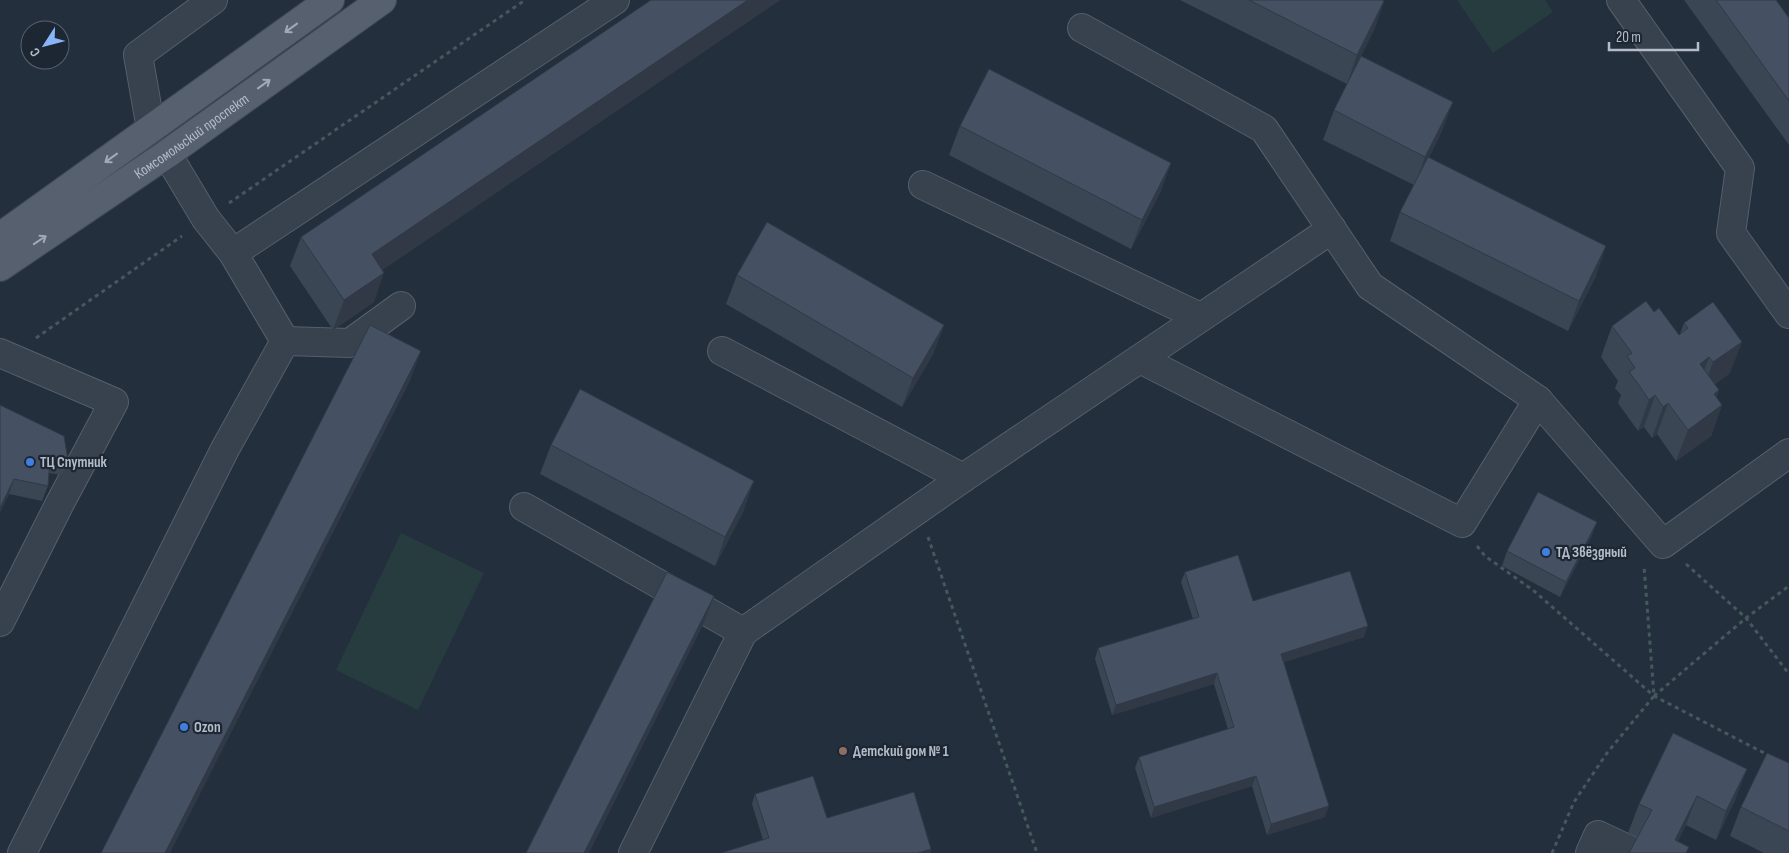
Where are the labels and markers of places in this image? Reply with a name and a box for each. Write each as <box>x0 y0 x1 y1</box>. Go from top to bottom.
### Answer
place label: ТЦ Спутник <box>40 453 108 472</box>
marker: ТЦ Спутник <box>24 456 36 468</box>
place label: ТД Звёздный <box>1556 543 1627 562</box>
marker: ТД Звёздный <box>1540 546 1552 558</box>
place label: Ozon <box>194 718 221 737</box>
marker: Ozon <box>178 721 190 733</box>
place label: Детский дом № 1 <box>853 742 949 761</box>
marker: Детский дом № 1 <box>837 745 849 757</box>

